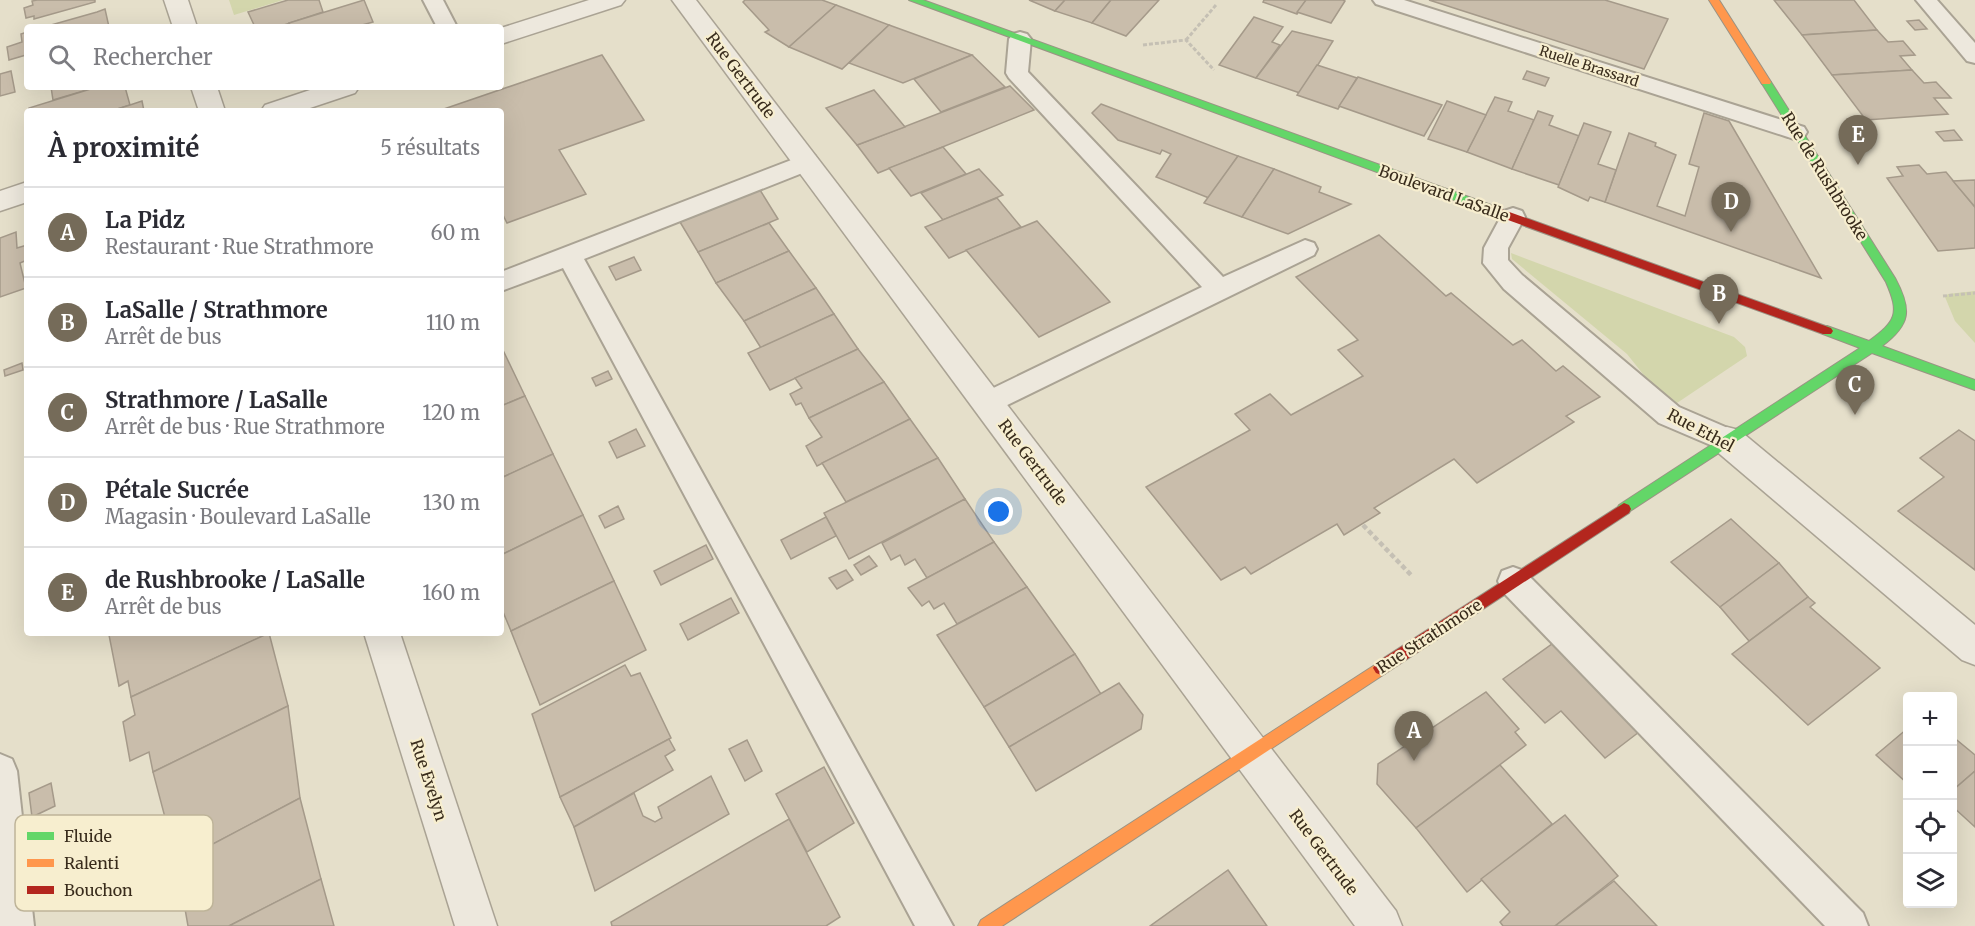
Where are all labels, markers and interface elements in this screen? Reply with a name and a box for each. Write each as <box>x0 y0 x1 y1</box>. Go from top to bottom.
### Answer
search box <box>24 24 504 90</box>
street label: Rue Gertrude <box>702 28 780 122</box>
icon: search <box>45 41 78 74</box>
street label: Ruelle Brassard <box>1537 41 1642 91</box>
text: Rechercher <box>93 43 213 71</box>
street label: Rue de Rushbrooke <box>1778 108 1872 244</box>
pin: E <box>1838 116 1878 165</box>
text: À proximité <box>48 131 199 164</box>
text: 5 résultats <box>380 135 480 160</box>
street label: Boulevard LaSalle <box>1376 160 1512 226</box>
pin: D <box>1712 182 1750 232</box>
text: La Pidz <box>105 206 185 234</box>
text: A <box>60 220 75 245</box>
text: 60 m <box>430 220 480 245</box>
text: Restaurant · Rue Strathmore <box>105 234 373 259</box>
pin: B <box>1700 274 1738 324</box>
text: LaSalle / Strathmore <box>105 296 328 324</box>
text: B <box>61 310 74 335</box>
text: 110 m <box>426 310 480 335</box>
text: Arrêt de bus <box>105 324 221 349</box>
pin: C <box>1836 366 1874 415</box>
text: Strathmore / LaSalle <box>105 386 328 414</box>
text: C <box>61 400 74 425</box>
text: 120 m <box>422 400 480 425</box>
street label: Rue Ethel <box>1664 404 1738 456</box>
text: Arrêt de bus · Rue Strathmore <box>105 414 385 439</box>
street label: Rue Gertrude <box>994 415 1072 509</box>
text: Pétale Sucrée <box>105 476 249 504</box>
text: D <box>60 490 75 515</box>
text: 130 m <box>423 490 480 515</box>
your location <box>984 497 1013 526</box>
text: Magasin · Boulevard LaSalle <box>105 504 371 529</box>
text: de Rushbrooke / LaSalle <box>105 566 365 594</box>
text: E <box>61 580 74 605</box>
text: 160 m <box>422 580 480 605</box>
text: Arrêt de bus <box>105 594 221 619</box>
street label: Rue Strathmore <box>1373 595 1485 677</box>
map controls <box>1903 692 1957 908</box>
button: + <box>1903 692 1957 746</box>
pin: A <box>1394 712 1434 761</box>
street label: Rue Evelyn <box>406 737 452 824</box>
button: − <box>1903 746 1957 800</box>
button: locate <box>1903 800 1957 854</box>
street label: Rue Gertrude <box>1285 805 1363 899</box>
legend <box>15 815 213 911</box>
text: Fluide <box>64 826 112 846</box>
text: Ralenti <box>64 853 119 873</box>
button: layers <box>1903 854 1957 908</box>
text: Bouchon <box>64 880 133 900</box>

